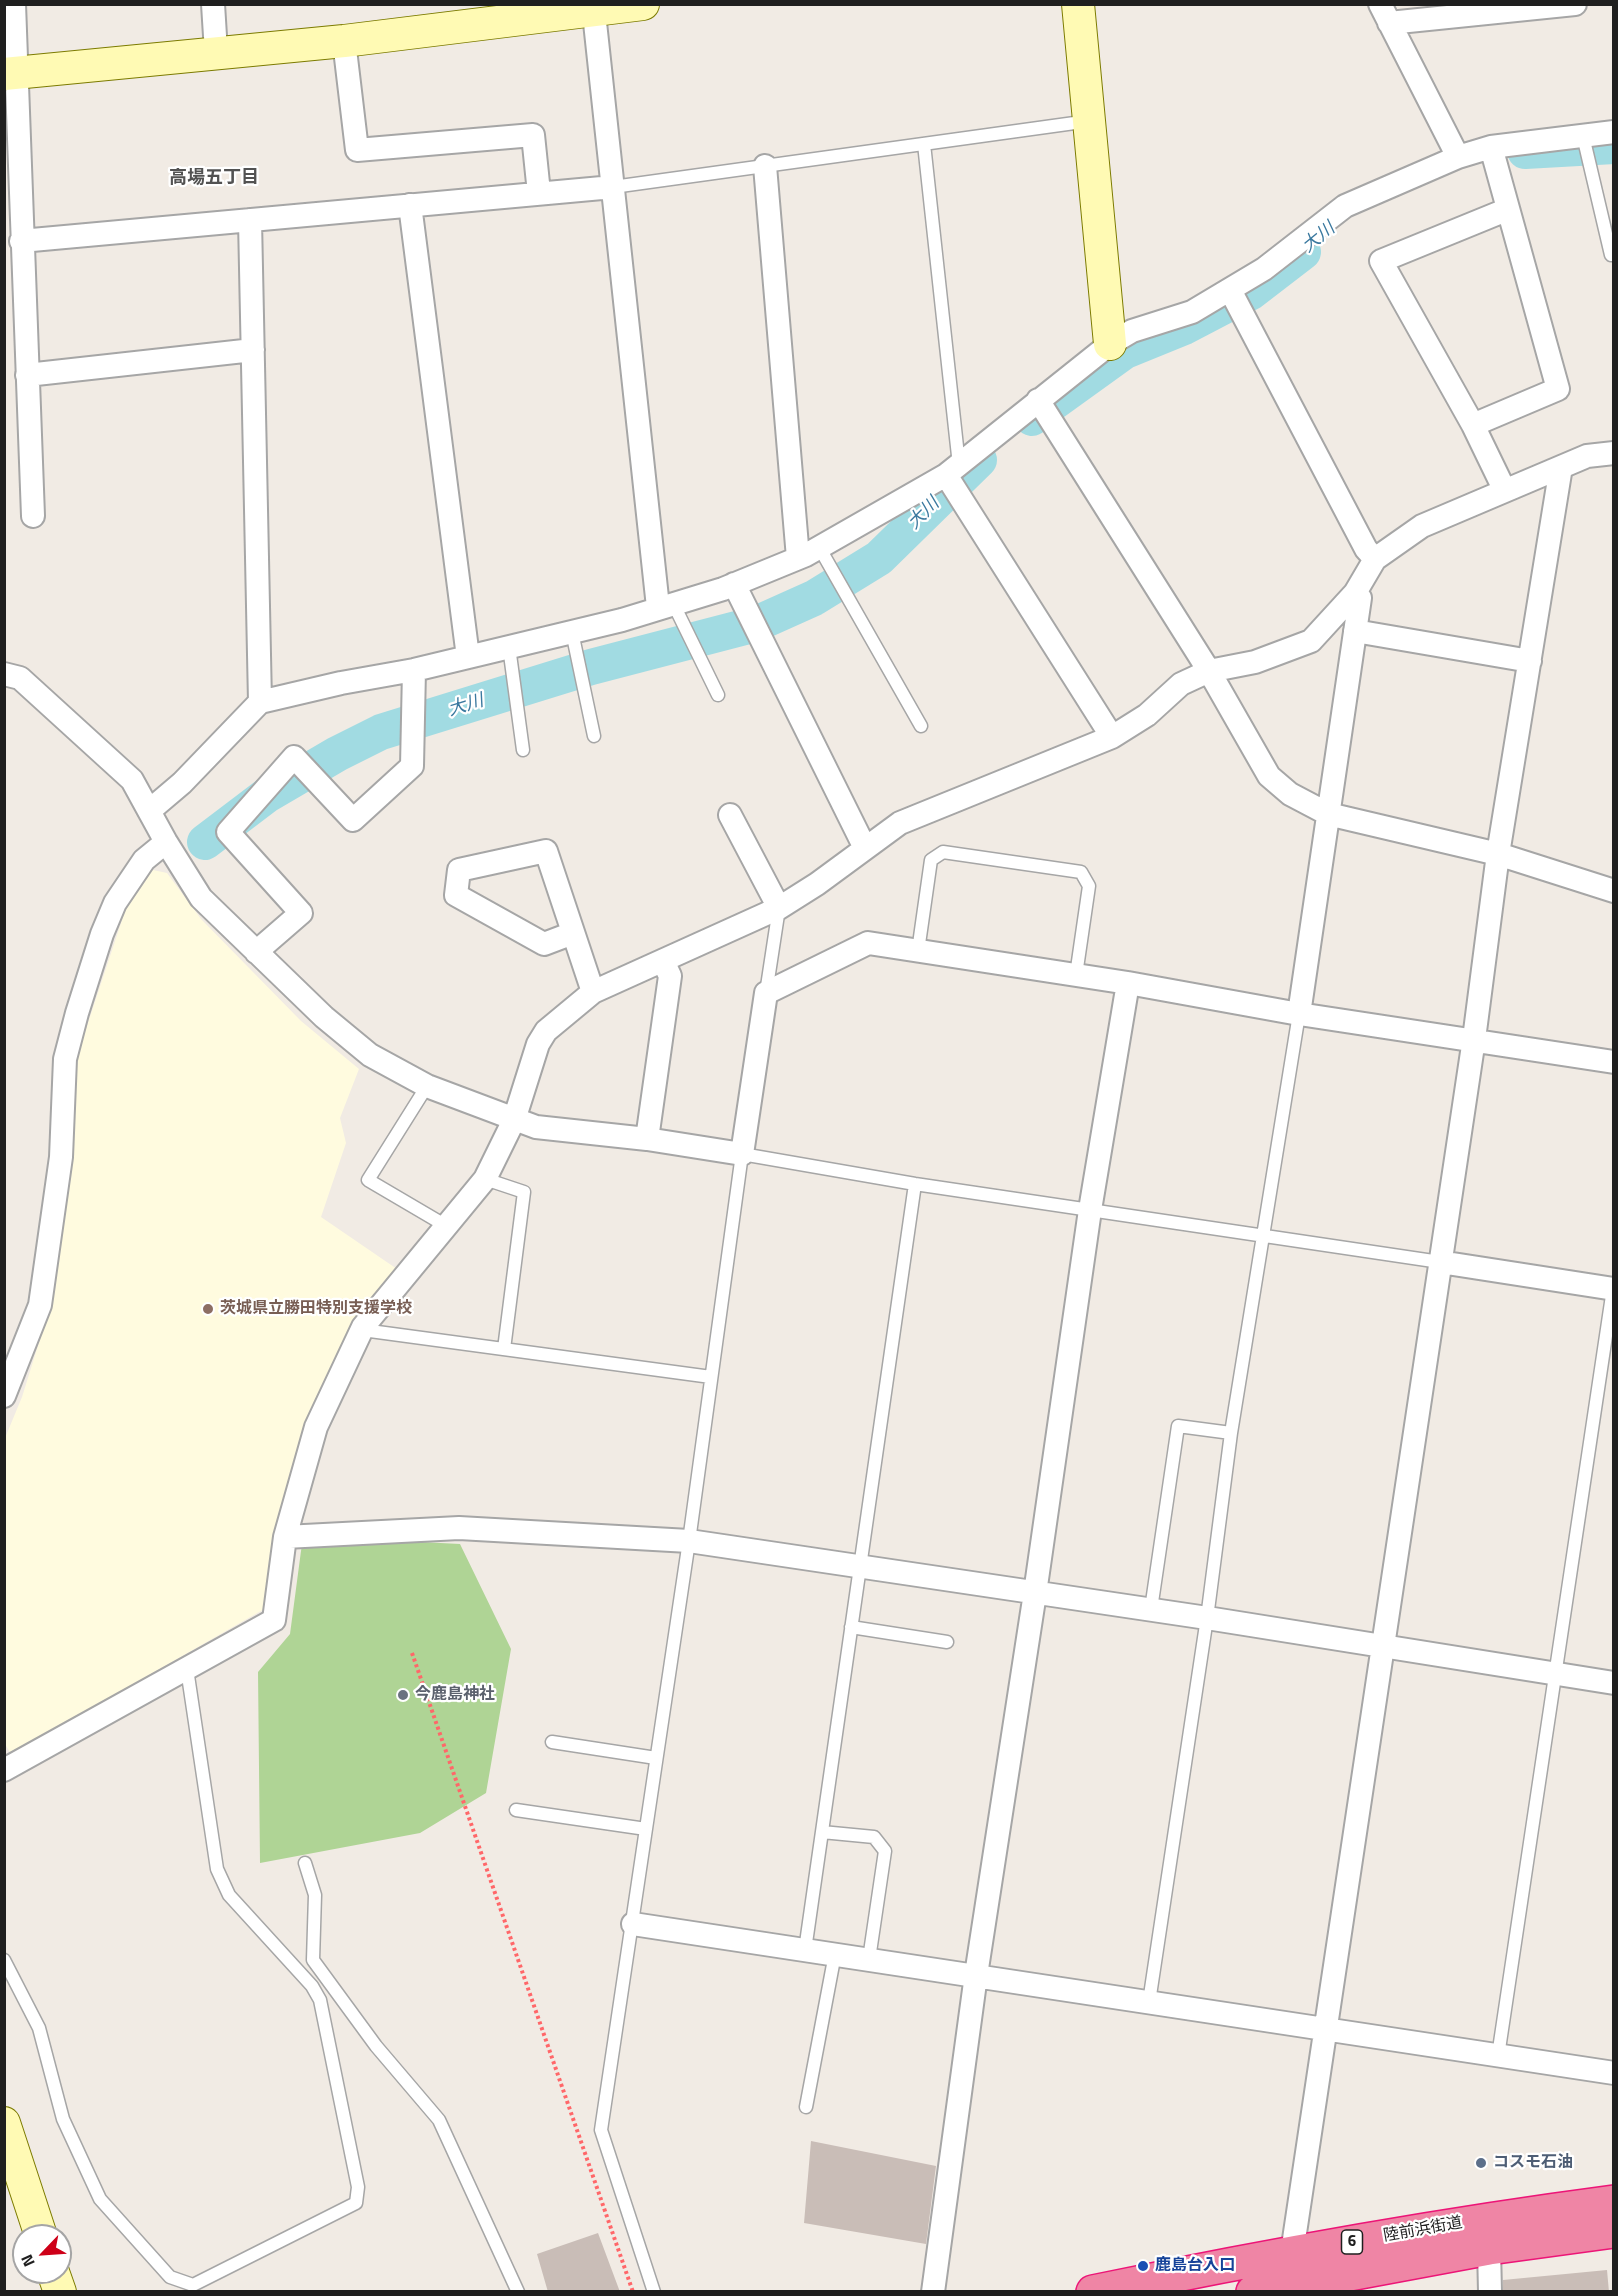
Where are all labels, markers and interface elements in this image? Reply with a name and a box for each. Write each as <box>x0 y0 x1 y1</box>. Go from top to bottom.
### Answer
district label: 高場五丁目 <box>169 168 259 190</box>
water label: 大川 <box>1298 218 1340 258</box>
water label: 大川 <box>904 494 944 534</box>
water label: 大川 <box>446 690 486 722</box>
place label: 茨城県立勝田特別支援学校 <box>220 1299 412 1319</box>
marker: 茨城県立勝田特別支援学校 <box>201 1302 215 1316</box>
place label: 今鹿島神社 <box>415 1685 495 1705</box>
marker: 今鹿島神社 <box>396 1688 410 1702</box>
place label: コスモ石油 <box>1493 2153 1573 2173</box>
marker: コスモ石油 <box>1474 2156 1488 2170</box>
street label: 陸前浜街道 <box>1382 2214 1464 2246</box>
north arrow <box>12 2224 72 2284</box>
road number: 6 <box>1342 2230 1362 2254</box>
text: N <box>14 2251 41 2271</box>
place label: 鹿島台入口 <box>1155 2256 1235 2276</box>
marker: 鹿島台入口 <box>1136 2259 1150 2273</box>

